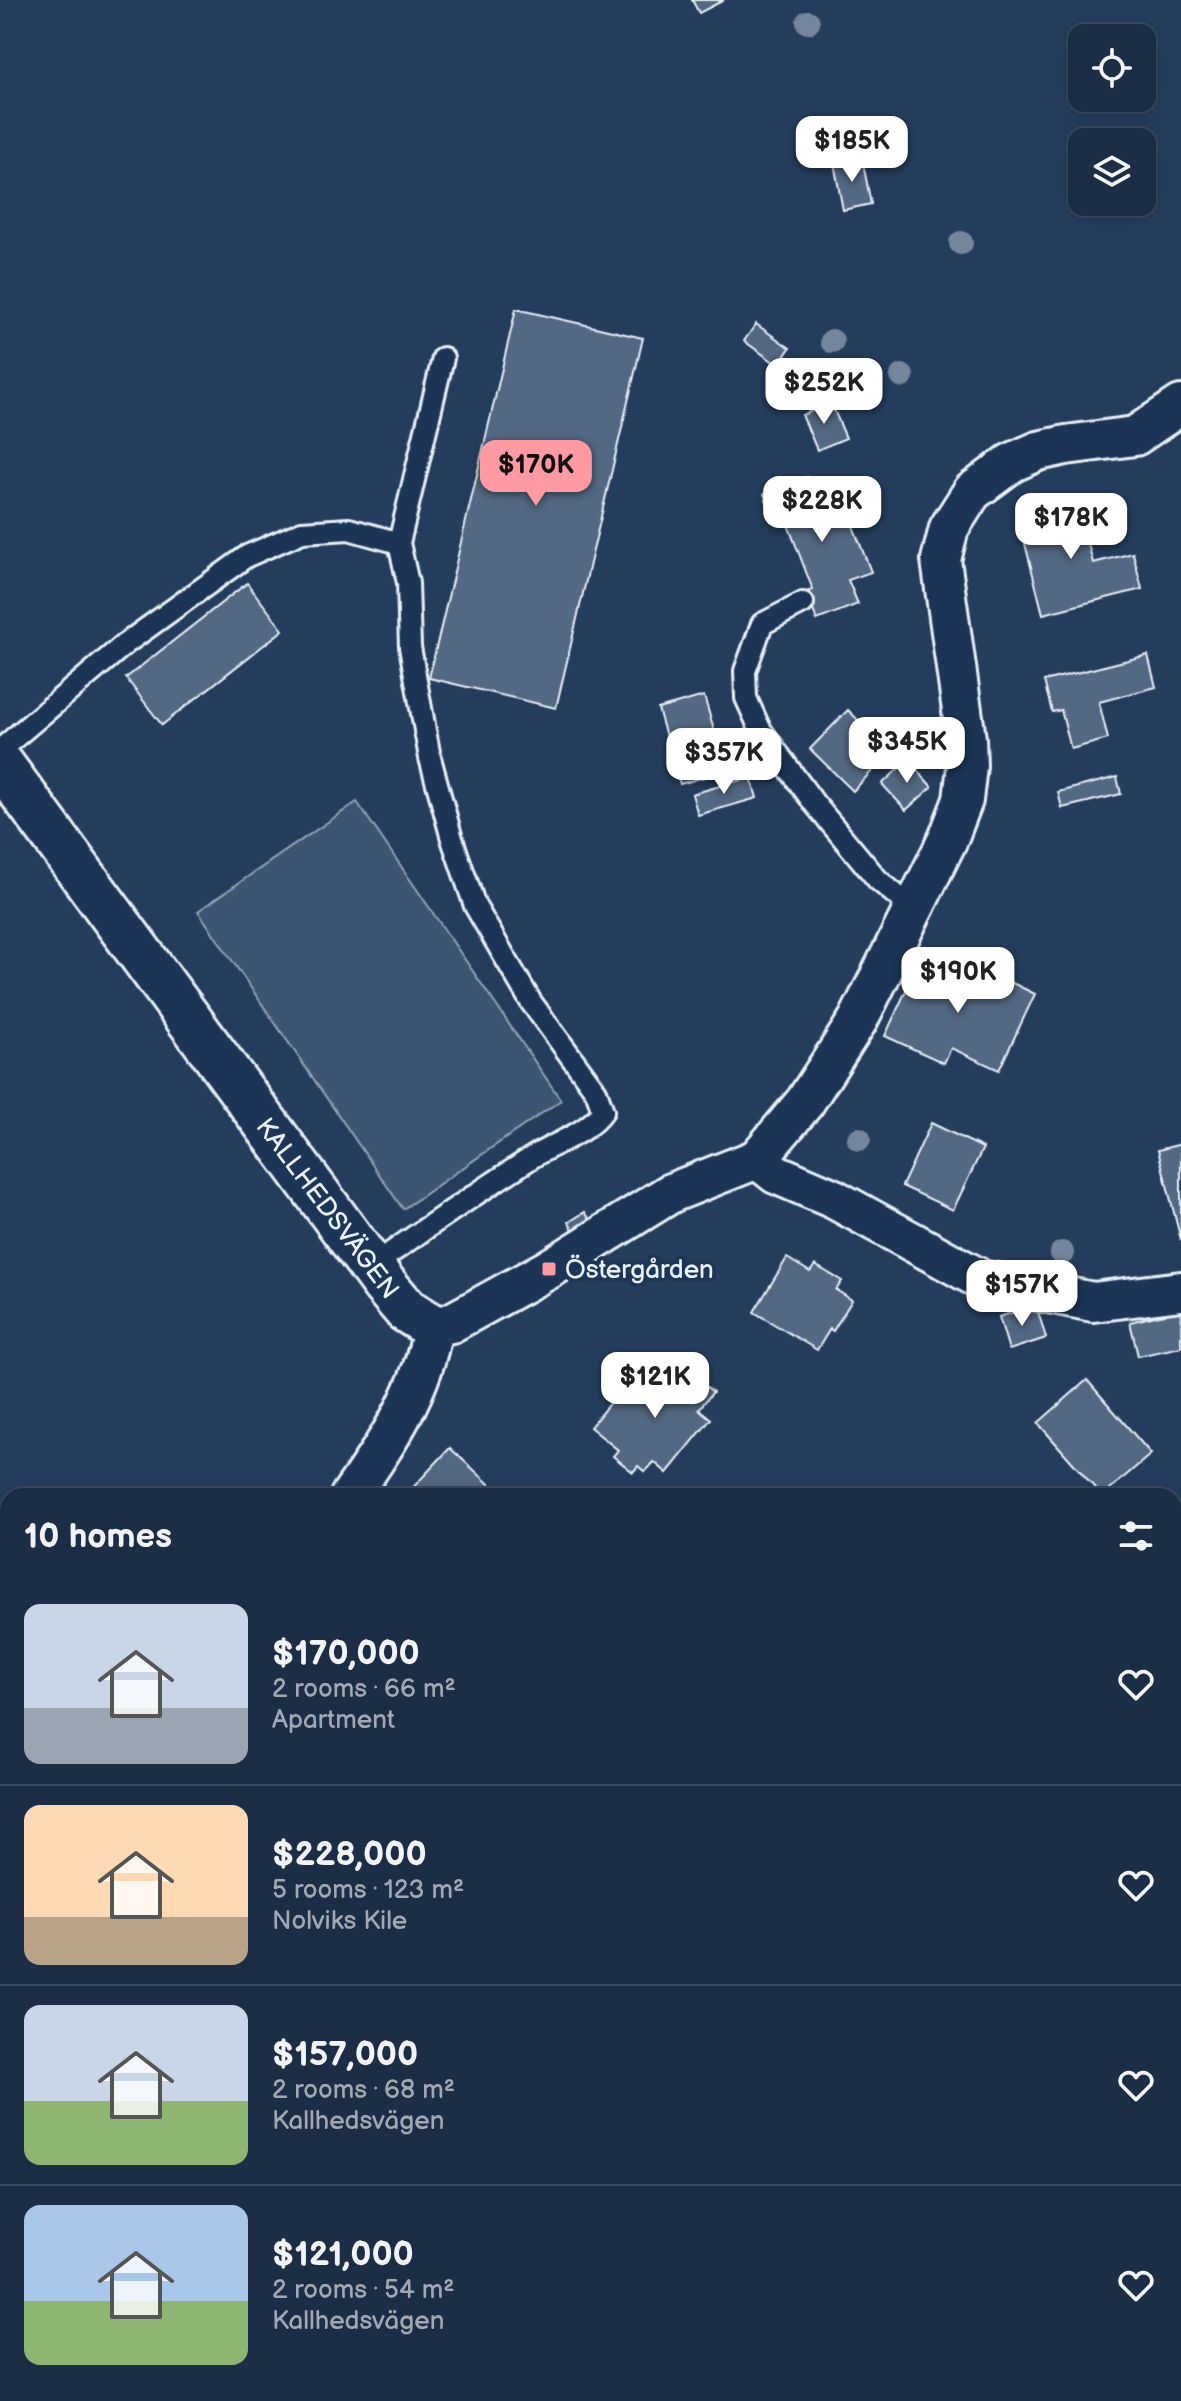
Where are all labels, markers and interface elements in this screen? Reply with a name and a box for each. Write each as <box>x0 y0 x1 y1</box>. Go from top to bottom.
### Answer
map controls <box>1068 24 1156 216</box>
button: locate <box>1068 24 1156 112</box>
pin: $185K <box>796 116 908 184</box>
text: $185K <box>814 126 890 157</box>
button: layers <box>1068 128 1156 216</box>
pin: $252K <box>768 358 880 426</box>
text: $252K <box>784 368 864 399</box>
pin: $170K <box>480 440 592 508</box>
text: $170K <box>498 450 574 481</box>
pin: $228K <box>766 476 878 544</box>
text: $228K <box>781 486 863 517</box>
pin: $178K <box>1015 493 1127 561</box>
text: $178K <box>1033 503 1109 534</box>
pin: $345K <box>851 717 963 785</box>
text: $345K <box>867 727 947 758</box>
pin: $357K <box>668 728 780 796</box>
text: $357K <box>684 738 764 769</box>
pin: $190K <box>902 947 1014 1015</box>
text: $190K <box>919 957 997 988</box>
street label: KALLHEDSVÄGEN <box>249 1112 406 1305</box>
place label: Östergården <box>565 1254 714 1286</box>
marker: Östergården <box>540 1260 558 1278</box>
pin: $157K <box>966 1260 1078 1328</box>
text: $157K <box>984 1270 1060 1301</box>
pin: $121K <box>599 1352 711 1420</box>
text: $121K <box>619 1362 691 1393</box>
icon: filters <box>1114 1514 1158 1558</box>
text: 10 homes <box>24 1516 172 1557</box>
text: $170,000 <box>272 1633 420 1674</box>
icon: home <box>88 1636 184 1732</box>
icon: heart <box>1114 1662 1158 1706</box>
text: 2 rooms · 66 m² <box>272 1674 456 1705</box>
text: Apartment <box>272 1705 395 1736</box>
text: $228,000 <box>272 1834 427 1875</box>
icon: home <box>88 1837 184 1933</box>
icon: heart <box>1114 1863 1158 1907</box>
text: 5 rooms · 123 m² <box>272 1875 464 1906</box>
text: Nolviks Kile <box>272 1906 407 1937</box>
text: $157,000 <box>272 2034 418 2075</box>
icon: home <box>88 2037 184 2133</box>
icon: heart <box>1114 2063 1158 2107</box>
text: 2 rooms · 68 m² <box>272 2075 455 2106</box>
text: Kallhedsvägen <box>272 2106 444 2137</box>
text: $121,000 <box>272 2234 414 2275</box>
icon: home <box>88 2237 184 2333</box>
icon: heart <box>1114 2263 1158 2307</box>
text: 2 rooms · 54 m² <box>272 2275 455 2306</box>
text: Kallhedsvägen <box>272 2306 444 2337</box>

